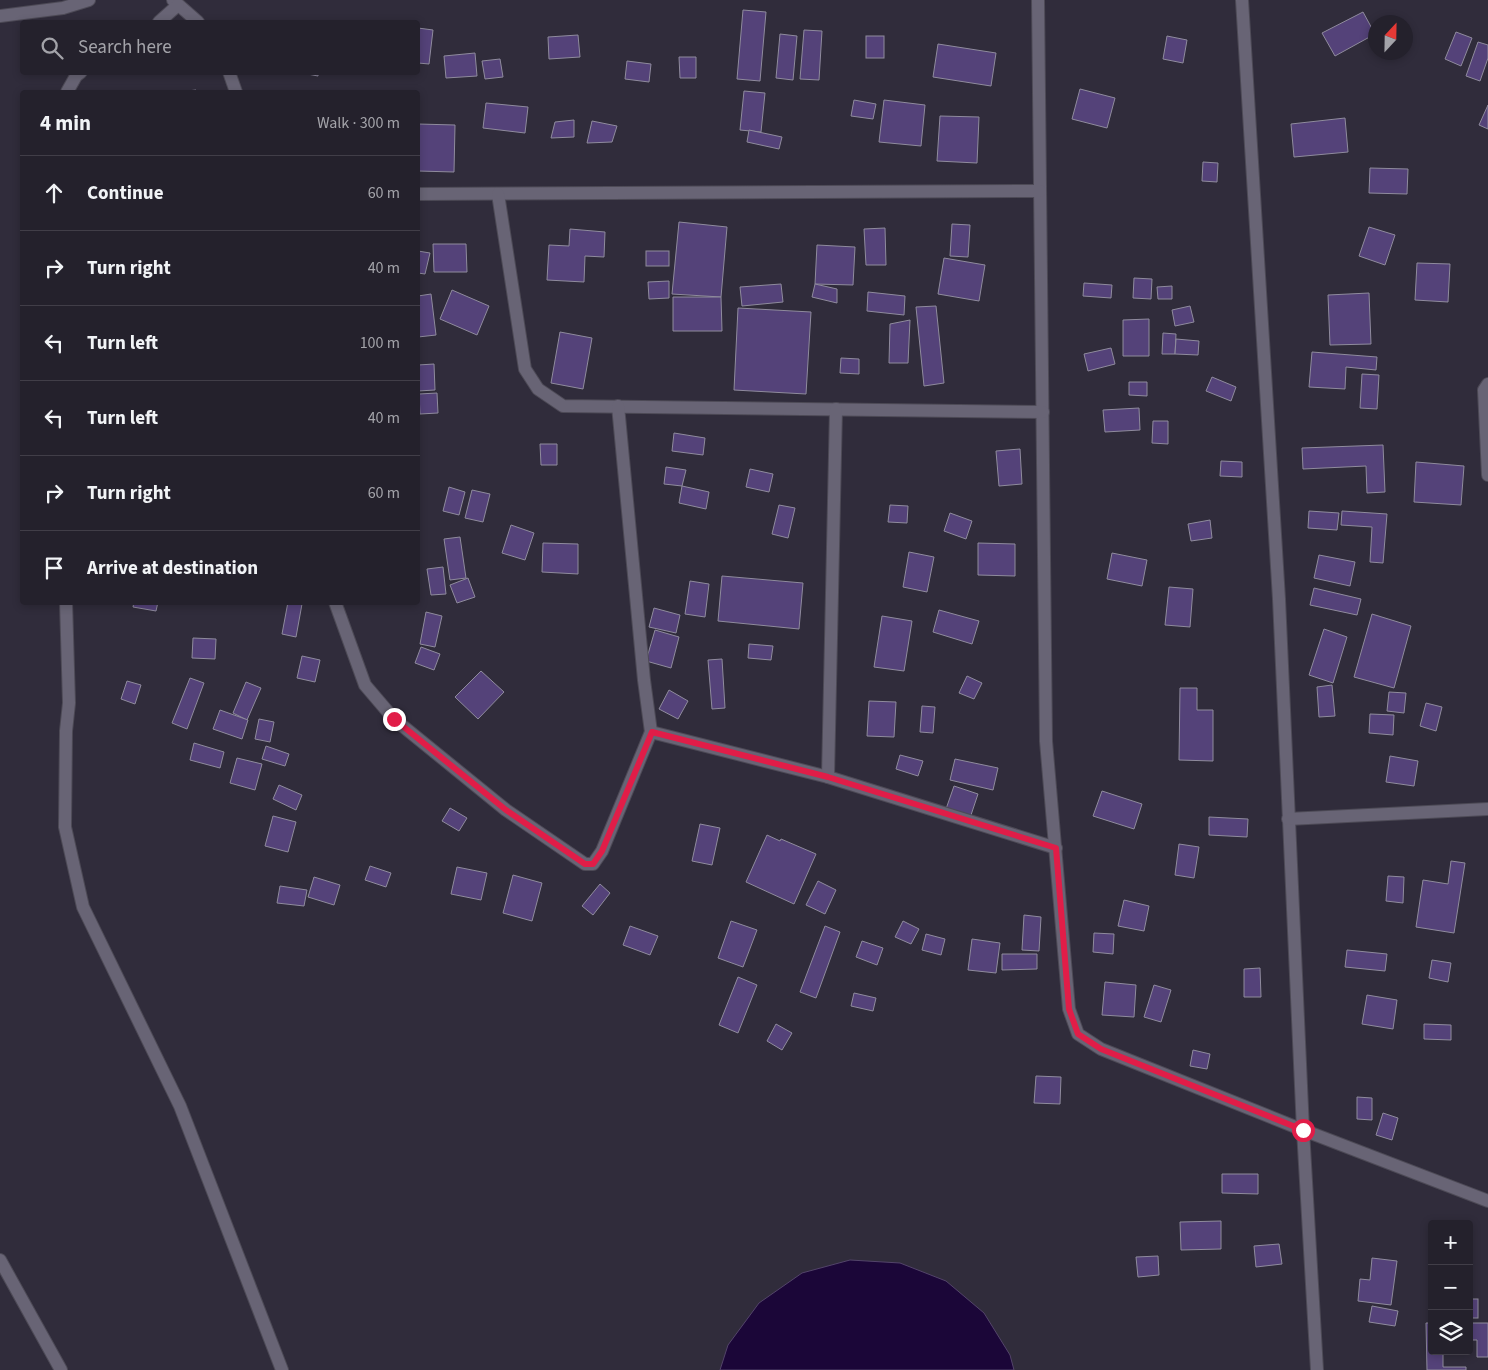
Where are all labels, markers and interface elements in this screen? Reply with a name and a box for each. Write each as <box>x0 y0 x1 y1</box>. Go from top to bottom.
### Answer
north arrow <box>1368 15 1413 60</box>
search box <box>20 20 420 75</box>
icon: search <box>38 34 66 62</box>
text: Search here <box>78 34 172 61</box>
text: 4 min <box>40 108 91 138</box>
text: Walk · 300 m <box>317 112 400 134</box>
icon: ahead <box>40 179 68 207</box>
text: Continue <box>87 180 164 207</box>
text: 60 m <box>368 182 400 204</box>
icon: right <box>40 254 68 282</box>
text: Turn right <box>87 255 171 282</box>
text: 40 m <box>368 257 400 279</box>
icon: left <box>40 329 68 357</box>
text: Turn left <box>87 330 158 357</box>
text: 100 m <box>360 332 400 354</box>
icon: left <box>40 404 68 432</box>
text: Turn left <box>87 405 158 432</box>
text: 40 m <box>368 407 400 429</box>
icon: right <box>40 479 68 507</box>
text: Turn right <box>87 480 171 507</box>
text: 60 m <box>368 482 400 504</box>
icon: arrive <box>40 554 68 582</box>
text: Arrive at destination <box>87 555 258 582</box>
route end <box>383 708 406 731</box>
route start <box>1292 1119 1315 1142</box>
map controls <box>1428 1220 1473 1355</box>
button: + <box>1428 1220 1473 1265</box>
button: − <box>1428 1265 1473 1310</box>
button: layers <box>1428 1310 1473 1355</box>

